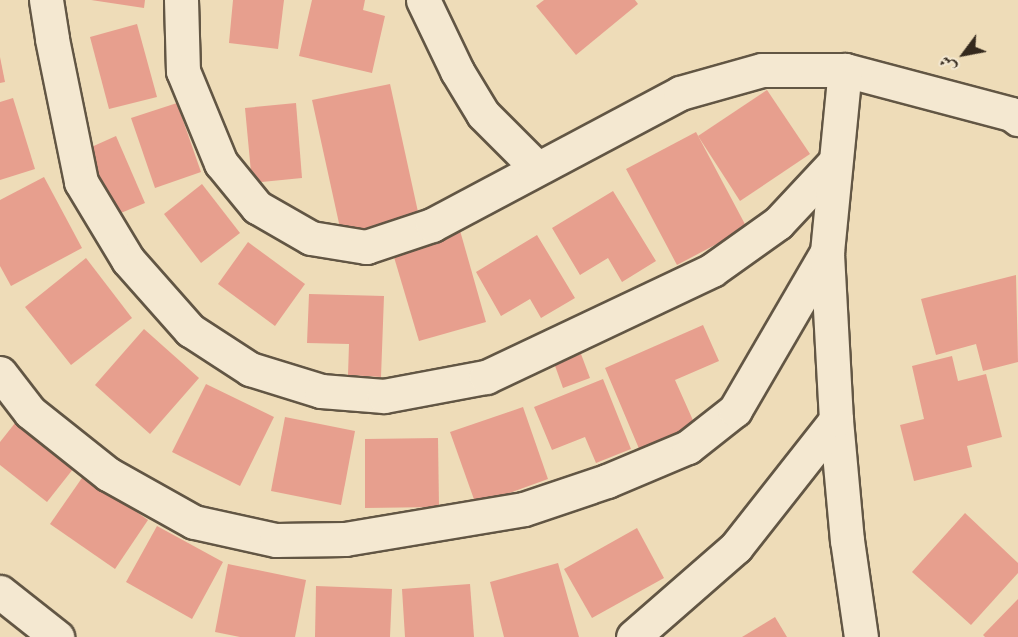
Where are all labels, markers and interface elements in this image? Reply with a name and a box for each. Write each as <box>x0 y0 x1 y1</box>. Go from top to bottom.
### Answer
north arrow <box>934 24 994 84</box>
text: ش <box>935 51 962 76</box>

